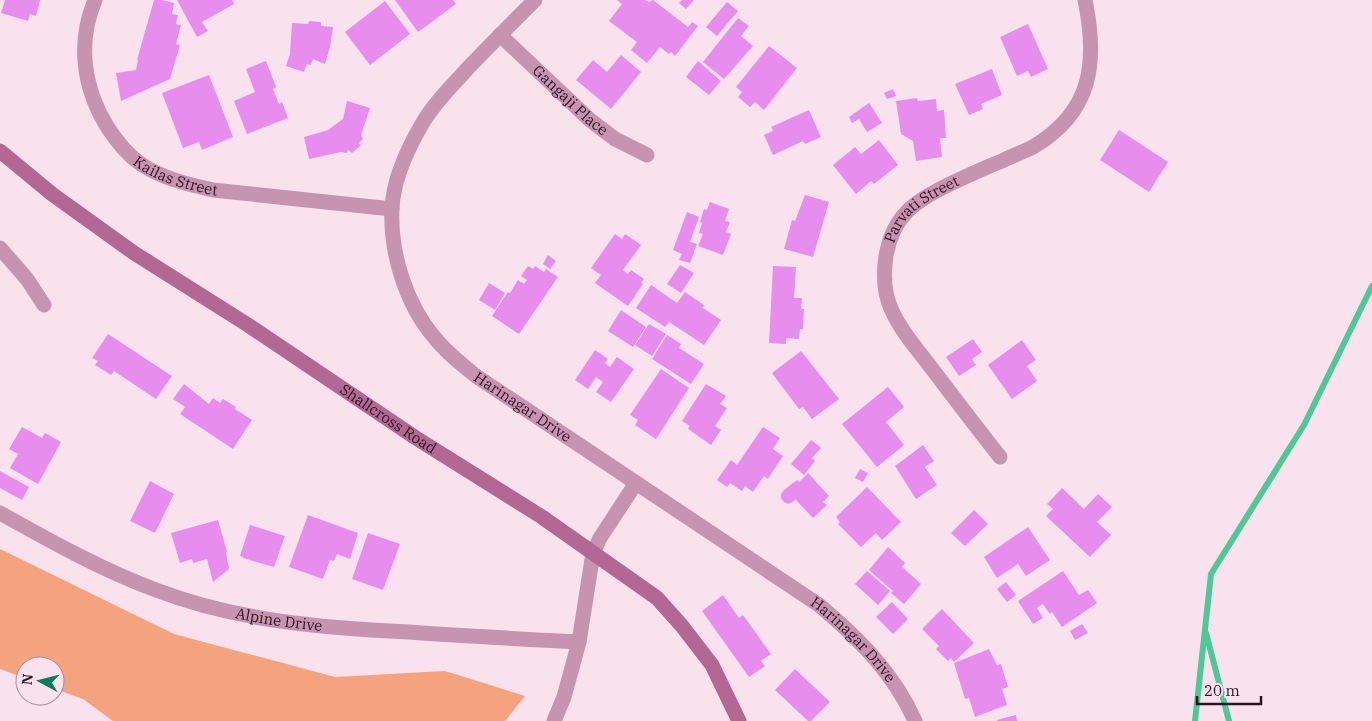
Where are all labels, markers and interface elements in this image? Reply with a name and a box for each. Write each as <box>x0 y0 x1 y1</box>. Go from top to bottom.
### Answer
street label: Gangaji Place <box>529 61 612 139</box>
street label: Kailas Street <box>130 152 219 199</box>
street label: Parvati Street <box>880 171 962 245</box>
street label: Harinagar Drive <box>470 367 575 446</box>
street label: Shallcross Road <box>336 380 440 457</box>
street label: Harinagar Drive <box>807 592 900 686</box>
street label: Alpine Drive <box>234 603 323 635</box>
north arrow <box>15 656 65 706</box>
text: N <box>17 673 37 686</box>
scale bar <box>1197 674 1261 706</box>
text: 20 m <box>1204 681 1240 700</box>

